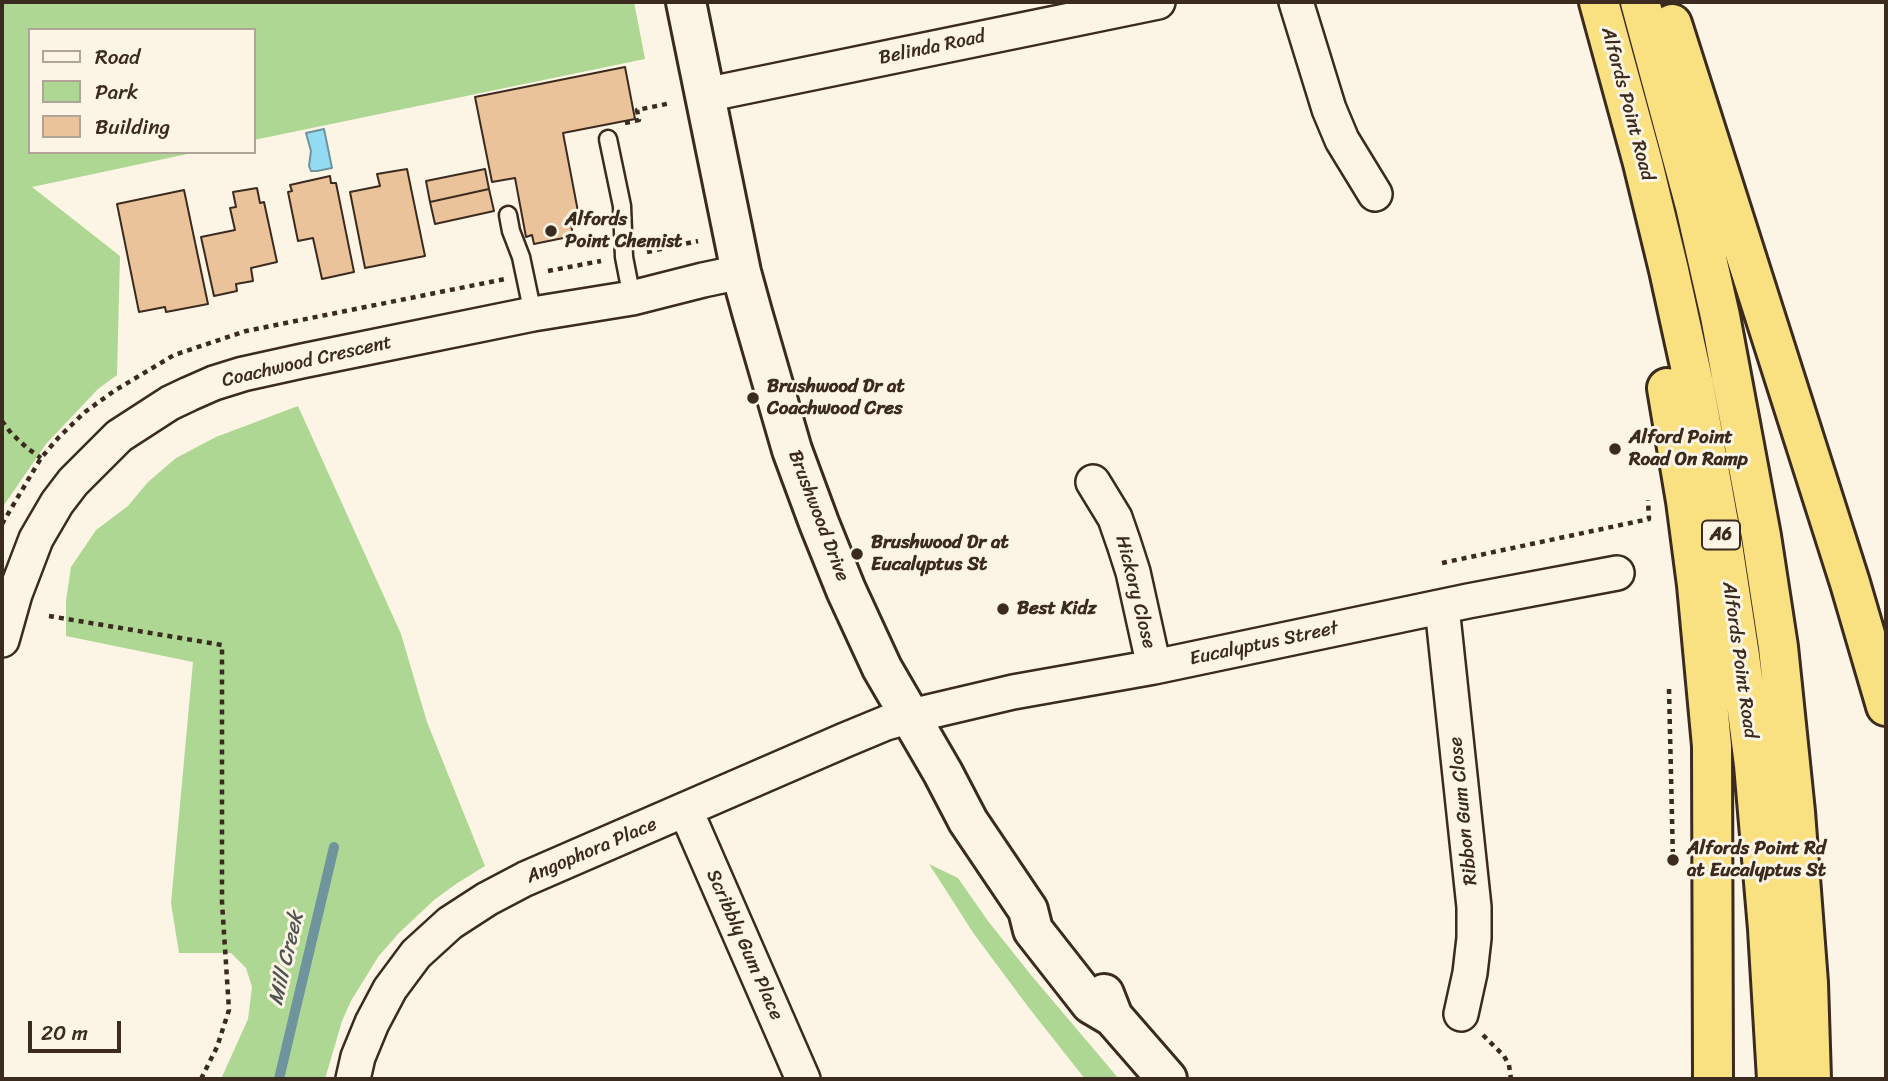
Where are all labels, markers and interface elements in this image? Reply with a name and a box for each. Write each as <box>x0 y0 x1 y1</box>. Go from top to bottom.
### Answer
street label: Alfords Point Road <box>1596 25 1658 183</box>
street label: Belinda Road <box>877 26 987 70</box>
legend <box>28 28 256 154</box>
text: Road <box>95 38 140 76</box>
text: Park <box>95 73 138 111</box>
text: Building <box>95 108 170 146</box>
place label: Alfords Point Chemist <box>565 209 682 253</box>
marker: Alfords Point Chemist <box>543 223 559 239</box>
street label: Coachwood Crescent <box>220 331 394 393</box>
place label: Brushwood Dr at Coachwood Cres <box>767 376 905 420</box>
marker: Brushwood Dr at Coachwood Cres <box>745 390 761 406</box>
place label: Alford Point Road On Ramp <box>1629 427 1748 471</box>
marker: Alford Point Road On Ramp <box>1607 441 1623 457</box>
street label: Brushwood Drive <box>782 447 854 585</box>
road number: A6 <box>1702 520 1740 550</box>
place label: Brushwood Dr at Eucalyptus St <box>871 532 1009 576</box>
street label: Hickory Close <box>1110 533 1160 651</box>
marker: Brushwood Dr at Eucalyptus St <box>849 546 865 562</box>
street label: Alfords Point Road <box>1717 580 1761 740</box>
place label: Best Kidz <box>1017 598 1097 620</box>
marker: Best Kidz <box>995 601 1011 617</box>
street label: Eucalyptus Street <box>1188 617 1340 671</box>
street label: Ribbon Gum Close <box>1445 736 1483 886</box>
street label: Angophora Place <box>523 813 661 889</box>
place label: Alfords Point Rd at Eucalyptus St <box>1687 838 1826 882</box>
marker: Alfords Point Rd at Eucalyptus St <box>1665 852 1681 868</box>
street label: Scribbly Gum Place <box>701 866 787 1024</box>
water label: Mill Creek <box>264 910 310 1008</box>
scale bar <box>32 1007 124 1052</box>
text: 20 m <box>41 1014 88 1052</box>

